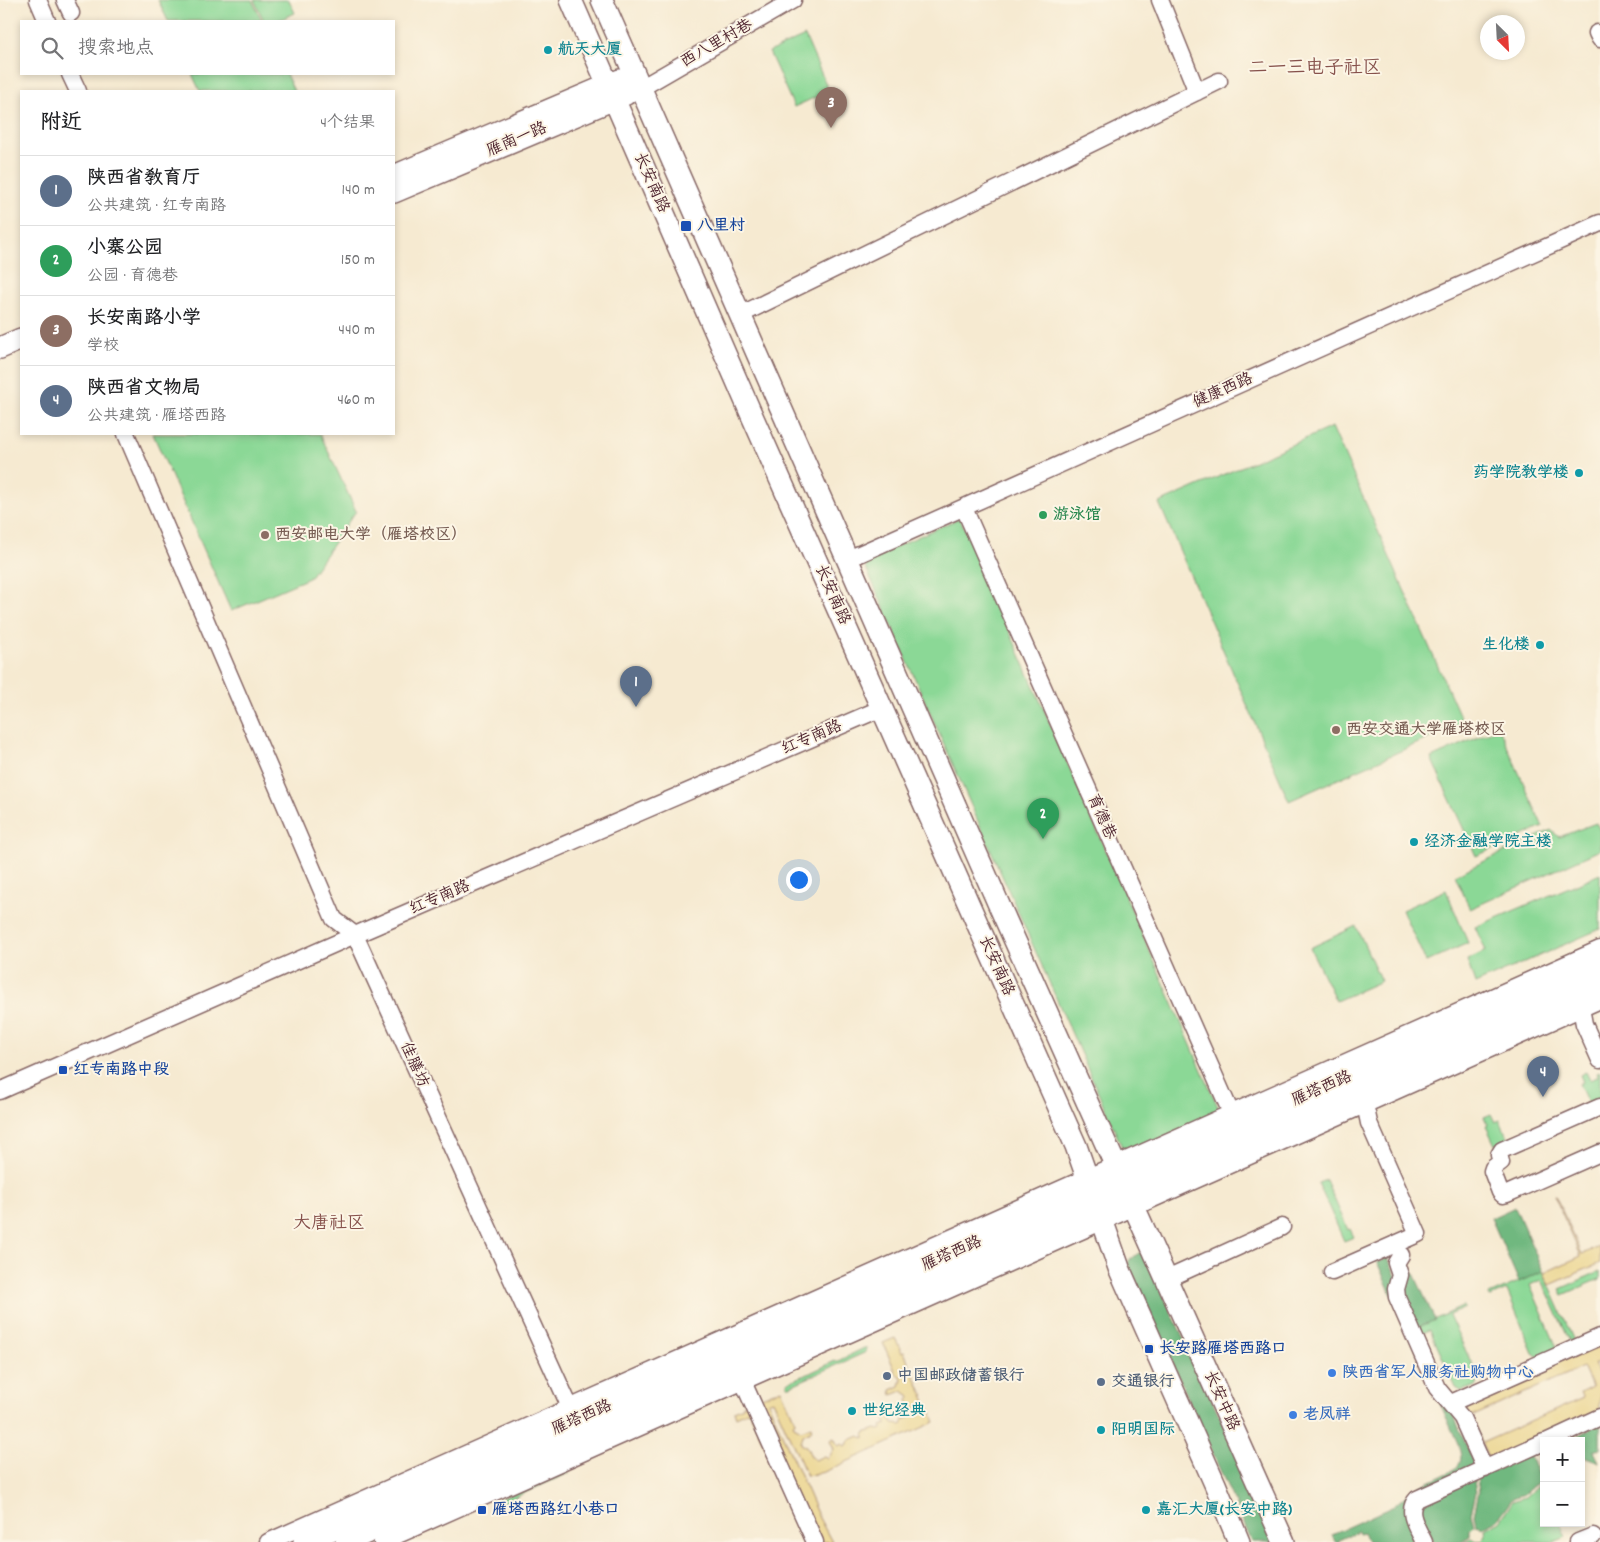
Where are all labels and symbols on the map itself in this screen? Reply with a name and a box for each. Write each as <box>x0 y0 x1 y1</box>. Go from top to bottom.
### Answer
street label: 西八里村巷 <box>677 14 757 74</box>
north arrow <box>1480 15 1525 60</box>
place label: 航天大厦 <box>558 39 622 62</box>
marker: 航天大厦 <box>542 44 554 56</box>
district label: 二一三电子社区 <box>1248 56 1382 83</box>
pin: 3 <box>815 87 847 128</box>
street label: 雁南一路 <box>483 117 551 163</box>
street label: 长安南路 <box>627 149 675 217</box>
place label: 八里村 <box>697 215 745 238</box>
marker: 八里村 <box>679 219 693 233</box>
street label: 健康西路 <box>1189 367 1257 415</box>
place label: 药学院教学楼 <box>1473 462 1569 485</box>
marker: 药学院教学楼 <box>1573 467 1585 479</box>
place label: 游泳馆 <box>1053 504 1101 527</box>
marker: 游泳馆 <box>1037 509 1049 521</box>
place label: 西安邮电大学（雁塔校区） <box>275 524 467 547</box>
marker: 西安邮电大学（雁塔校区） <box>259 529 271 541</box>
street label: 长安南路 <box>808 561 856 629</box>
place label: 生化楼 <box>1482 634 1530 657</box>
marker: 生化楼 <box>1534 639 1546 651</box>
pin: 1 <box>620 666 652 707</box>
street label: 红专南路 <box>778 715 846 761</box>
place label: 西安交通大学雁塔校区 <box>1346 719 1506 742</box>
marker: 西安交通大学雁塔校区 <box>1330 724 1342 736</box>
street label: 育德巷 <box>1081 790 1121 844</box>
pin: 2 <box>1027 798 1059 839</box>
place label: 经济金融学院主楼 <box>1424 831 1552 854</box>
marker: 经济金融学院主楼 <box>1408 836 1420 848</box>
your location <box>786 867 812 893</box>
street label: 红专南路 <box>406 875 474 921</box>
street label: 长安南路 <box>972 932 1020 1000</box>
street label: 佳膳坊 <box>394 1038 434 1092</box>
pin: 4 <box>1527 1056 1559 1097</box>
place label: 红专南路中段 <box>73 1059 169 1082</box>
marker: 红专南路中段 <box>57 1064 69 1076</box>
street label: 雁塔西路 <box>1288 1065 1356 1113</box>
district label: 大唐社区 <box>293 1212 365 1237</box>
street label: 雁塔西路 <box>918 1230 986 1278</box>
place label: 长安路雁塔西路口 <box>1159 1338 1287 1361</box>
marker: 长安路雁塔西路口 <box>1143 1343 1155 1355</box>
place label: 陕西省军人服务社购物中心 <box>1342 1362 1534 1385</box>
place label: 中国邮政储蓄银行 <box>897 1365 1025 1388</box>
street label: 长安中路 <box>1197 1367 1245 1435</box>
marker: 陕西省军人服务社购物中心 <box>1326 1367 1338 1379</box>
marker: 中国邮政储蓄银行 <box>881 1370 893 1382</box>
place label: 交通银行 <box>1111 1371 1175 1394</box>
marker: 交通银行 <box>1095 1376 1107 1388</box>
street label: 雁塔西路 <box>548 1394 616 1442</box>
place label: 世纪经典 <box>862 1400 926 1423</box>
place label: 老凤祥 <box>1303 1404 1351 1427</box>
marker: 世纪经典 <box>846 1405 858 1417</box>
marker: 老凤祥 <box>1287 1409 1299 1421</box>
place label: 阳明国际 <box>1111 1419 1175 1442</box>
marker: 阳明国际 <box>1095 1424 1107 1436</box>
place label: 雁塔西路红小巷口 <box>492 1499 620 1522</box>
place label: 嘉汇大厦(长安中路) <box>1156 1499 1292 1522</box>
marker: 雁塔西路红小巷口 <box>476 1504 488 1516</box>
marker: 嘉汇大厦(长安中路) <box>1140 1504 1152 1516</box>

